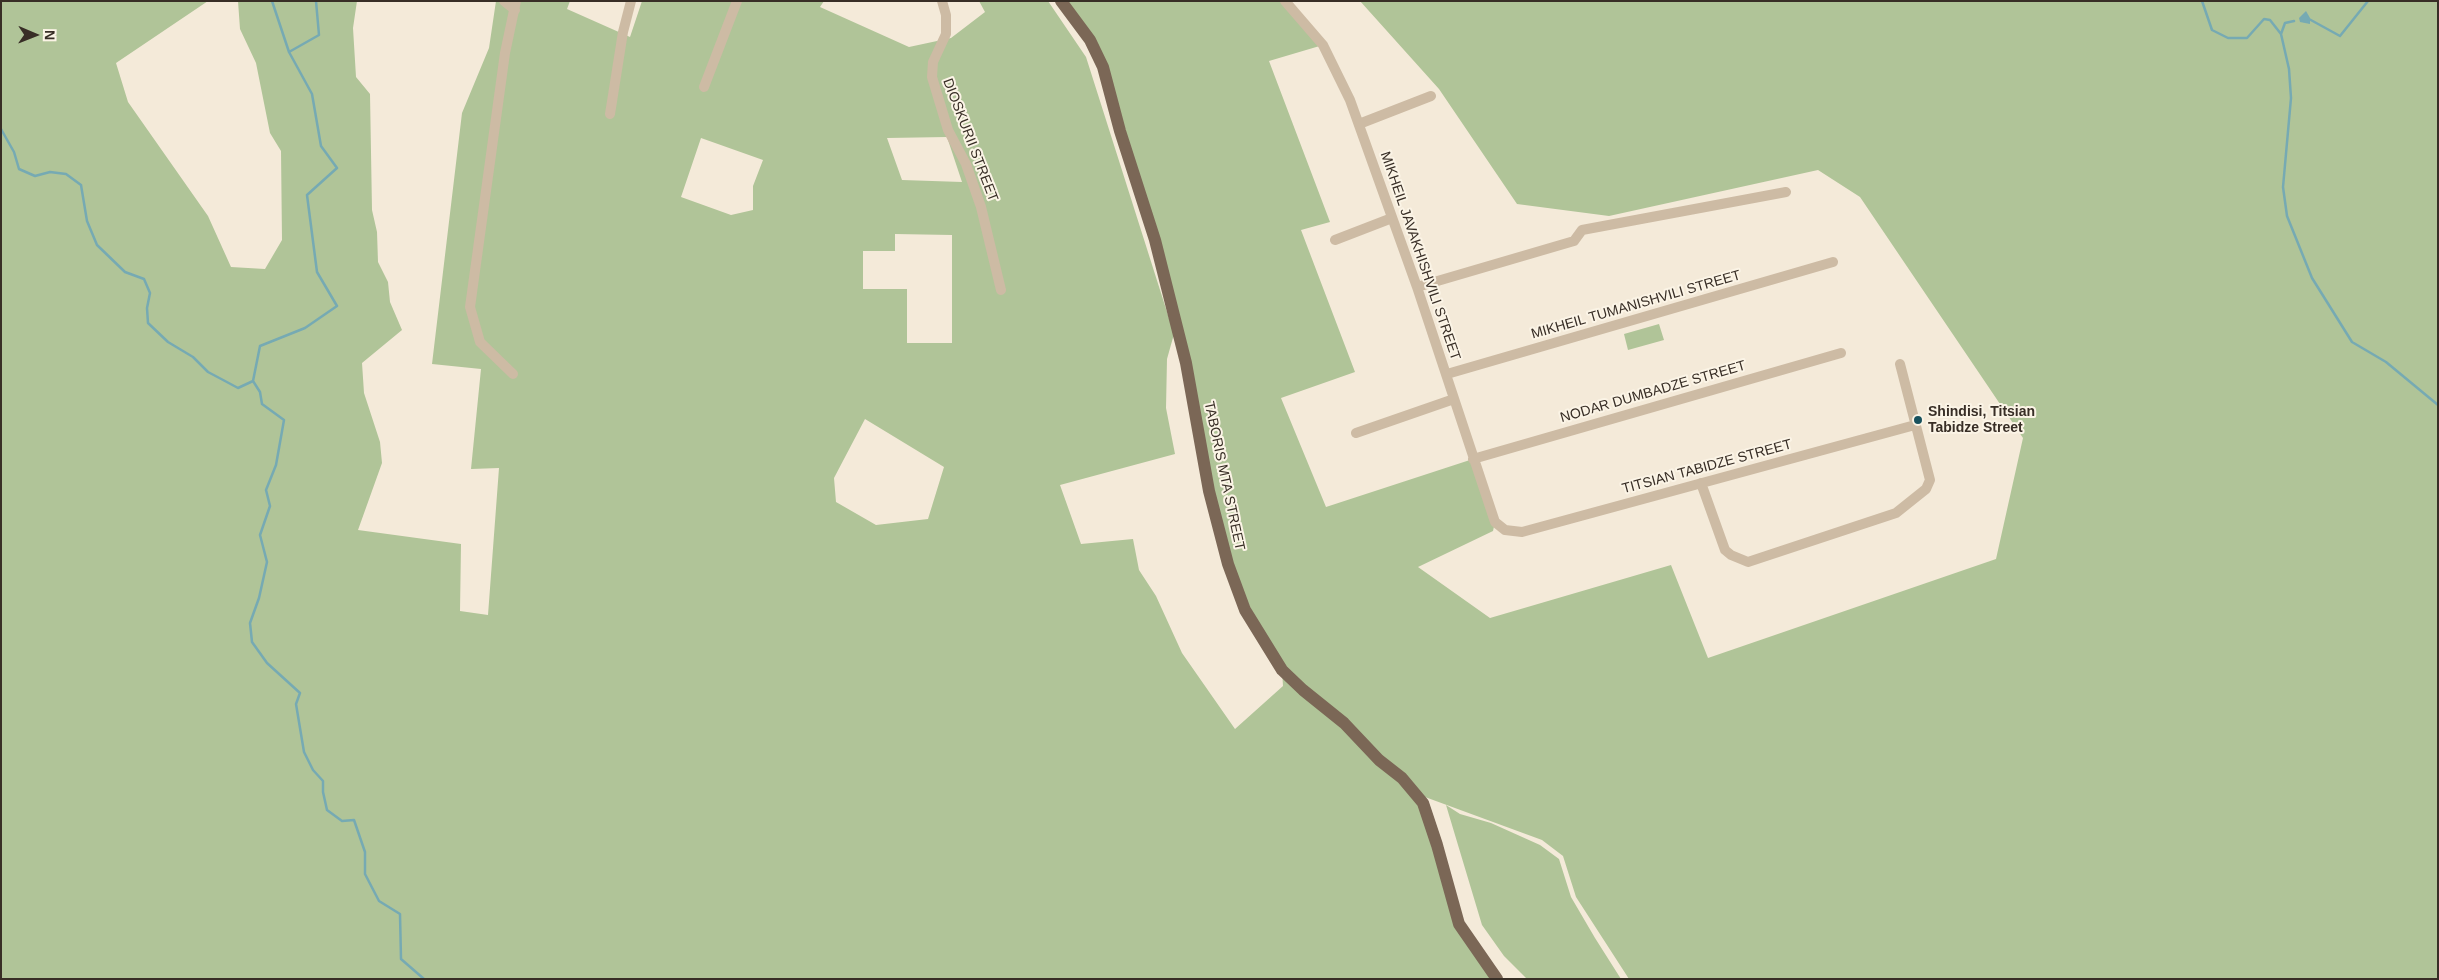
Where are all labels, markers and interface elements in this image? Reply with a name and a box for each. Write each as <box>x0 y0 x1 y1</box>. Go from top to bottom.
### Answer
north arrow <box>10 10 60 60</box>
text: N <box>42 30 58 40</box>
street label: DIOSKURII STREET <box>939 76 1001 204</box>
street label: MIKHEIL JAVAKHISHVILI STREET <box>1376 149 1464 363</box>
street label: MIKHEIL TUMANISHVILI STREET <box>1529 267 1743 343</box>
street label: NODAR DUMBADZE STREET <box>1558 357 1748 427</box>
street label: TABORIS MTA STREET <box>1200 400 1248 552</box>
place label: Shindisi, Titsian Tabidze Street <box>1928 404 2035 437</box>
marker: Shindisi, Titsian Tabidze Street <box>1912 414 1924 426</box>
street label: TITSIAN TABIDZE STREET <box>1620 436 1794 498</box>

